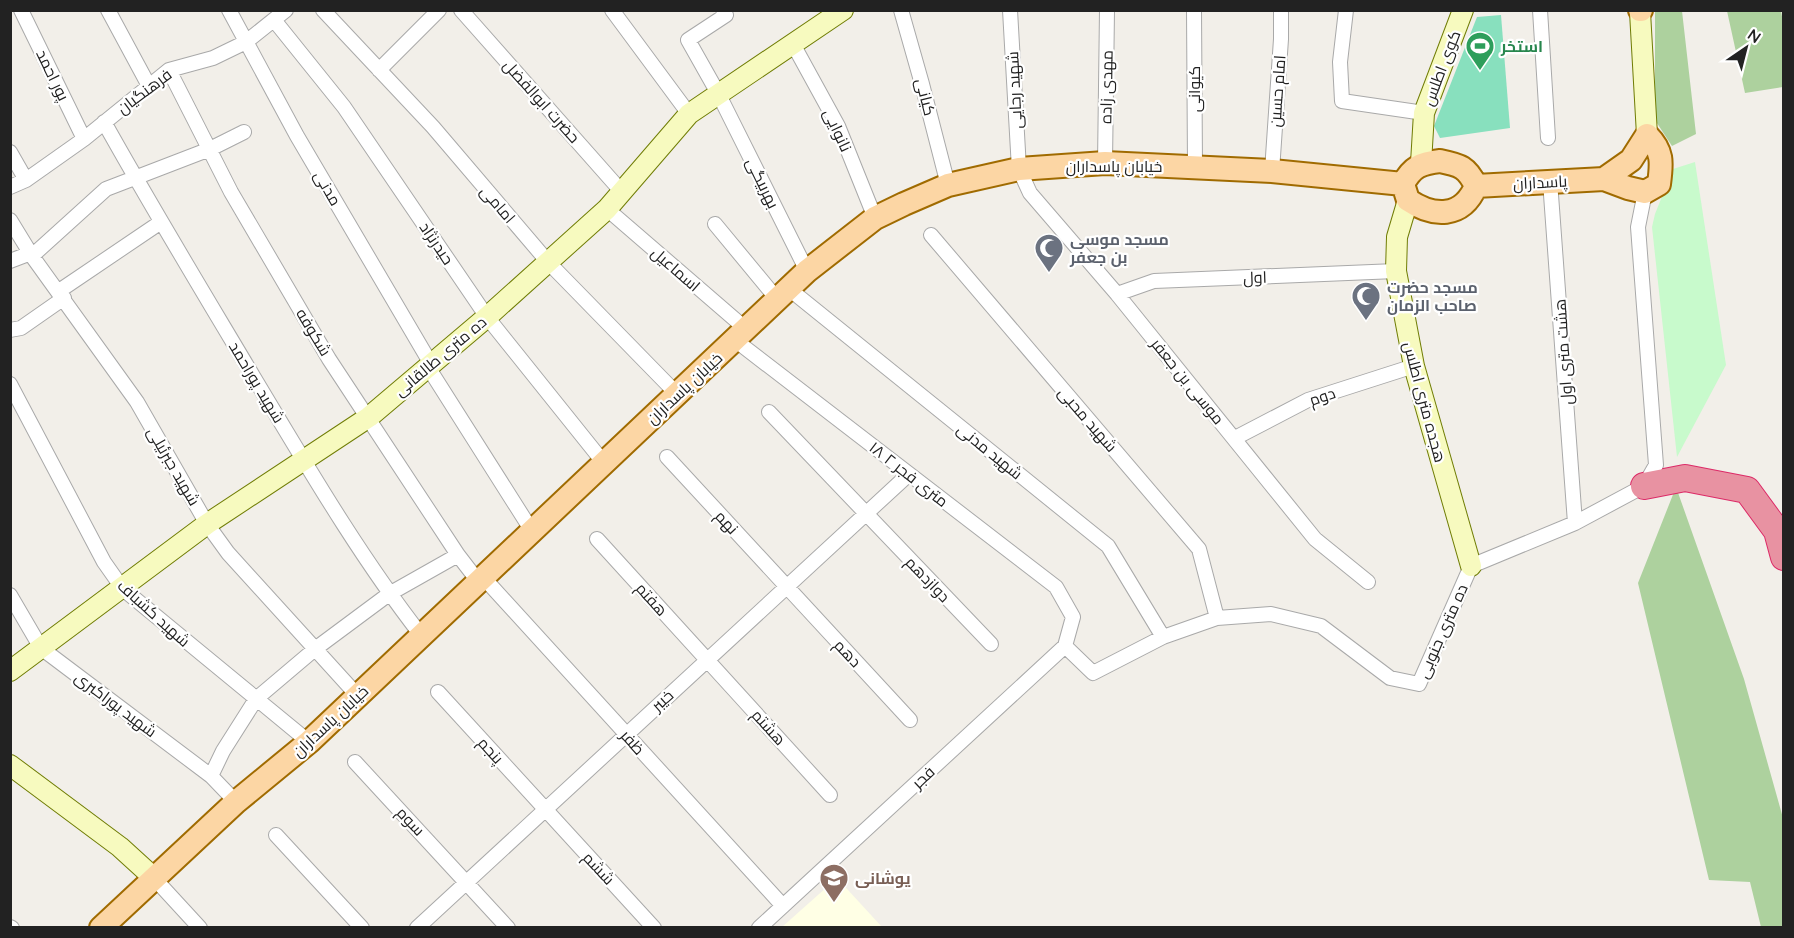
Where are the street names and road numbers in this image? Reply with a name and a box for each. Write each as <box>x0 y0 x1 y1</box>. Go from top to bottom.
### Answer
street label: کوی اطلس <box>1418 28 1465 109</box>
street label: پور احمد <box>30 46 74 105</box>
street label: مهدی زاده <box>1095 50 1118 124</box>
street label: شهید رجایی <box>1002 51 1027 129</box>
street label: امام حسین <box>1265 54 1291 128</box>
street label: حضرت ابوالفضل <box>499 55 585 148</box>
street label: فرهنگیان <box>113 64 176 119</box>
street label: کیوانی <box>1184 66 1205 112</box>
street label: کیانی <box>911 76 940 118</box>
street label: نانوایی <box>818 105 857 155</box>
street label: بهربیگی <box>741 154 784 212</box>
street label: خیابان پاسداران <box>1066 156 1162 178</box>
street label: مدنی <box>309 167 346 210</box>
street label: پاسداران <box>1512 171 1568 195</box>
street label: امامی <box>475 181 520 228</box>
street label: حیدرنژاد <box>415 218 459 268</box>
street label: اسماعیل <box>647 242 705 296</box>
street label: اول <box>1243 267 1267 288</box>
street label: هشت متری اول <box>1549 298 1578 406</box>
street label: شکوفه <box>292 305 336 359</box>
street label: ده متری طالقانی <box>390 312 491 401</box>
street label: موسی بن جعفر <box>1146 333 1229 429</box>
street label: شهید پوراحمد <box>223 338 289 427</box>
street label: هجده متری اطلس <box>1398 339 1451 465</box>
street label: خیابان پاسداران <box>642 348 728 430</box>
street label: شهید محبی <box>1053 382 1122 456</box>
street label: دوم <box>1306 382 1338 412</box>
street label: شهید مدنی <box>953 418 1027 484</box>
street label: شهید جبرئیلی <box>143 423 205 510</box>
street label: ۱۸ متری فجر ۲ <box>865 437 952 512</box>
street label: نهم <box>710 506 743 539</box>
street label: دوازدهم <box>900 552 955 607</box>
street label: شهید کشباف <box>113 575 195 652</box>
street label: هفتم <box>630 578 672 621</box>
street label: ده متری جنوبی <box>1412 581 1473 682</box>
street label: دهم <box>829 635 866 673</box>
street label: شهید پوراکبری <box>70 667 161 743</box>
street label: خیابان پاسداران <box>288 681 374 763</box>
street label: خیبر <box>646 685 677 716</box>
street label: هشتم <box>746 705 790 751</box>
street label: ظفر <box>616 725 649 759</box>
street label: پنجم <box>472 732 509 769</box>
street label: فجر <box>907 761 939 793</box>
street label: سوم <box>391 802 429 841</box>
street label: ششم <box>577 847 619 890</box>

